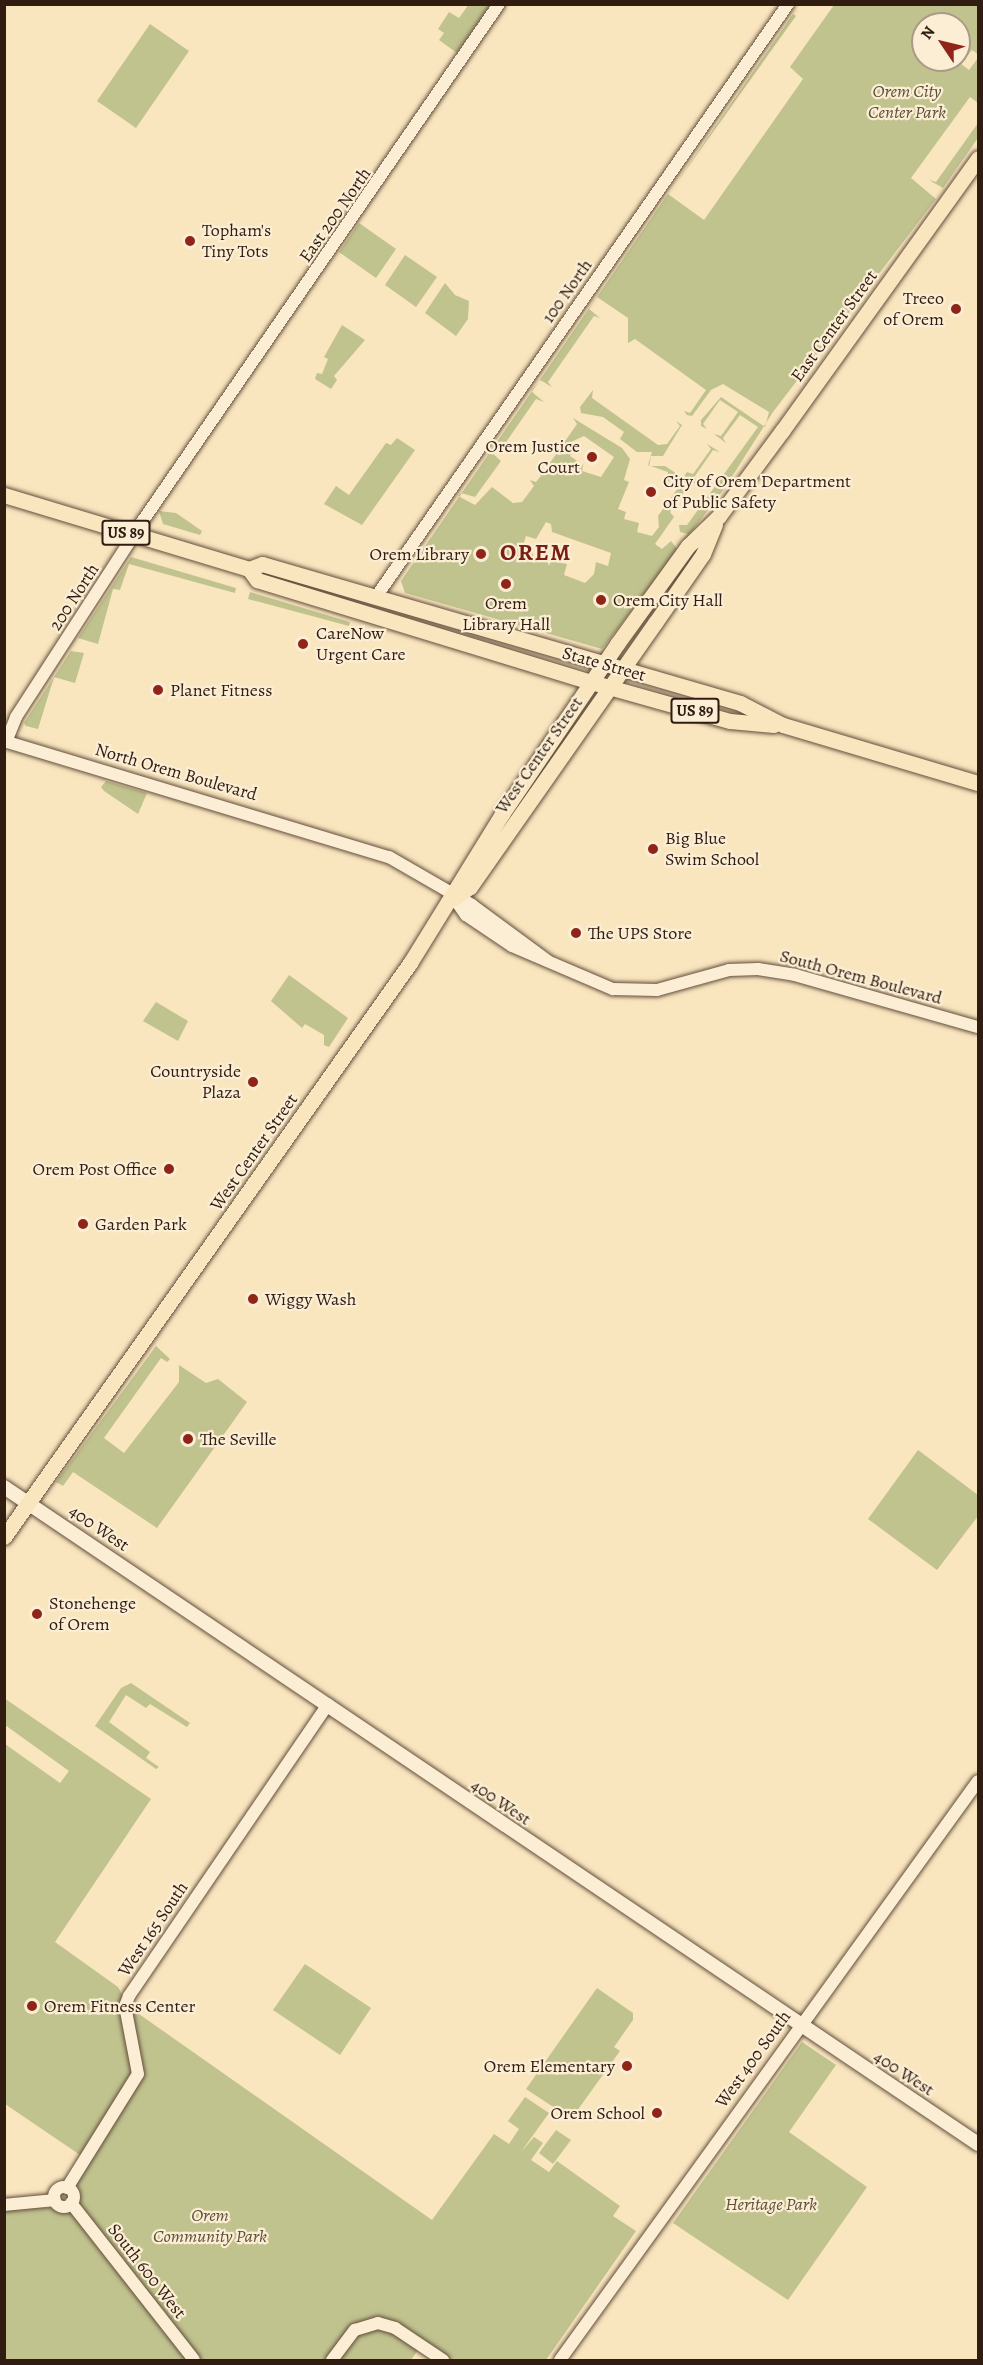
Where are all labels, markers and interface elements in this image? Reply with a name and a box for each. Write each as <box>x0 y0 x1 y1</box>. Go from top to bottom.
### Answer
north arrow <box>911 12 971 72</box>
text: N <box>916 22 940 44</box>
park label: Orem City Center Park <box>868 81 946 124</box>
street label: East 200 North <box>294 163 376 267</box>
place label: Topham's Tiny Tots <box>202 220 271 262</box>
marker: Topham's Tiny Tots <box>183 234 197 248</box>
street label: 100 North <box>537 255 597 327</box>
street label: East Center Street <box>786 266 882 386</box>
place label: Treeo of Orem <box>883 288 944 330</box>
marker: Treeo of Orem <box>949 302 963 316</box>
place label: Orem Justice Court <box>485 436 580 478</box>
marker: Orem Justice Court <box>585 450 599 464</box>
place label: City of Orem Department of Public Safety <box>663 471 851 514</box>
marker: City of Orem Department of Public Safety <box>644 485 658 499</box>
road number: US 89 <box>100 520 152 546</box>
district label: OREM <box>500 539 572 567</box>
place label: Orem Library <box>370 543 469 565</box>
marker: Orem Library <box>474 547 488 561</box>
street label: 200 North <box>44 560 104 634</box>
marker: Orem Library Hall <box>499 577 513 591</box>
place label: Orem City Hall <box>613 589 723 611</box>
place label: Orem Library Hall <box>462 593 550 636</box>
marker: Orem City Hall <box>594 593 608 607</box>
place label: CareNow Urgent Care <box>316 623 406 666</box>
marker: CareNow Urgent Care <box>294 635 312 653</box>
street label: State Street <box>560 642 648 686</box>
place label: Planet Fitness <box>170 679 272 701</box>
marker: Planet Fitness <box>151 683 165 697</box>
street label: West Center Street <box>491 692 587 818</box>
road number: US 89 <box>670 698 720 724</box>
street label: North Orem Boulevard <box>92 739 260 805</box>
place label: Big Blue Swim School <box>665 828 759 870</box>
marker: Big Blue Swim School <box>646 842 660 856</box>
place label: The UPS Store <box>588 922 692 944</box>
marker: The UPS Store <box>569 926 583 940</box>
street label: South Orem Boulevard <box>778 945 944 1009</box>
place label: Countryside Plaza <box>150 1061 241 1104</box>
marker: Countryside Plaza <box>246 1075 260 1089</box>
street label: West Center Street <box>206 1089 302 1215</box>
place label: Orem Post Office <box>33 1158 157 1180</box>
marker: Orem Post Office <box>162 1162 176 1176</box>
place label: Garden Park <box>95 1213 187 1235</box>
marker: Garden Park <box>76 1217 90 1231</box>
place label: Wiggy Wash <box>265 1288 356 1310</box>
marker: Wiggy Wash <box>246 1292 260 1306</box>
place label: The Seville <box>200 1428 277 1450</box>
marker: The Seville <box>181 1432 195 1446</box>
street label: 400 West <box>65 1500 133 1556</box>
place label: Stonehenge of Orem <box>49 1593 136 1636</box>
marker: Stonehenge of Orem <box>30 1607 44 1621</box>
street label: 400 West <box>467 1774 535 1830</box>
street label: West 165 South <box>113 1878 193 1980</box>
place label: Orem Fitness Center <box>44 1995 195 2017</box>
marker: Orem Fitness Center <box>25 1999 39 2013</box>
street label: West 400 South <box>711 2006 795 2112</box>
street label: 400 West <box>870 2046 938 2100</box>
place label: Orem Elementary <box>484 2055 615 2077</box>
marker: Orem Elementary <box>620 2059 634 2073</box>
place label: Orem School <box>550 2102 645 2124</box>
marker: Orem School <box>650 2106 664 2120</box>
park label: Heritage Park <box>725 2193 817 2215</box>
park label: Orem Community Park <box>153 2205 267 2248</box>
street label: South 600 West <box>103 2219 191 2323</box>

